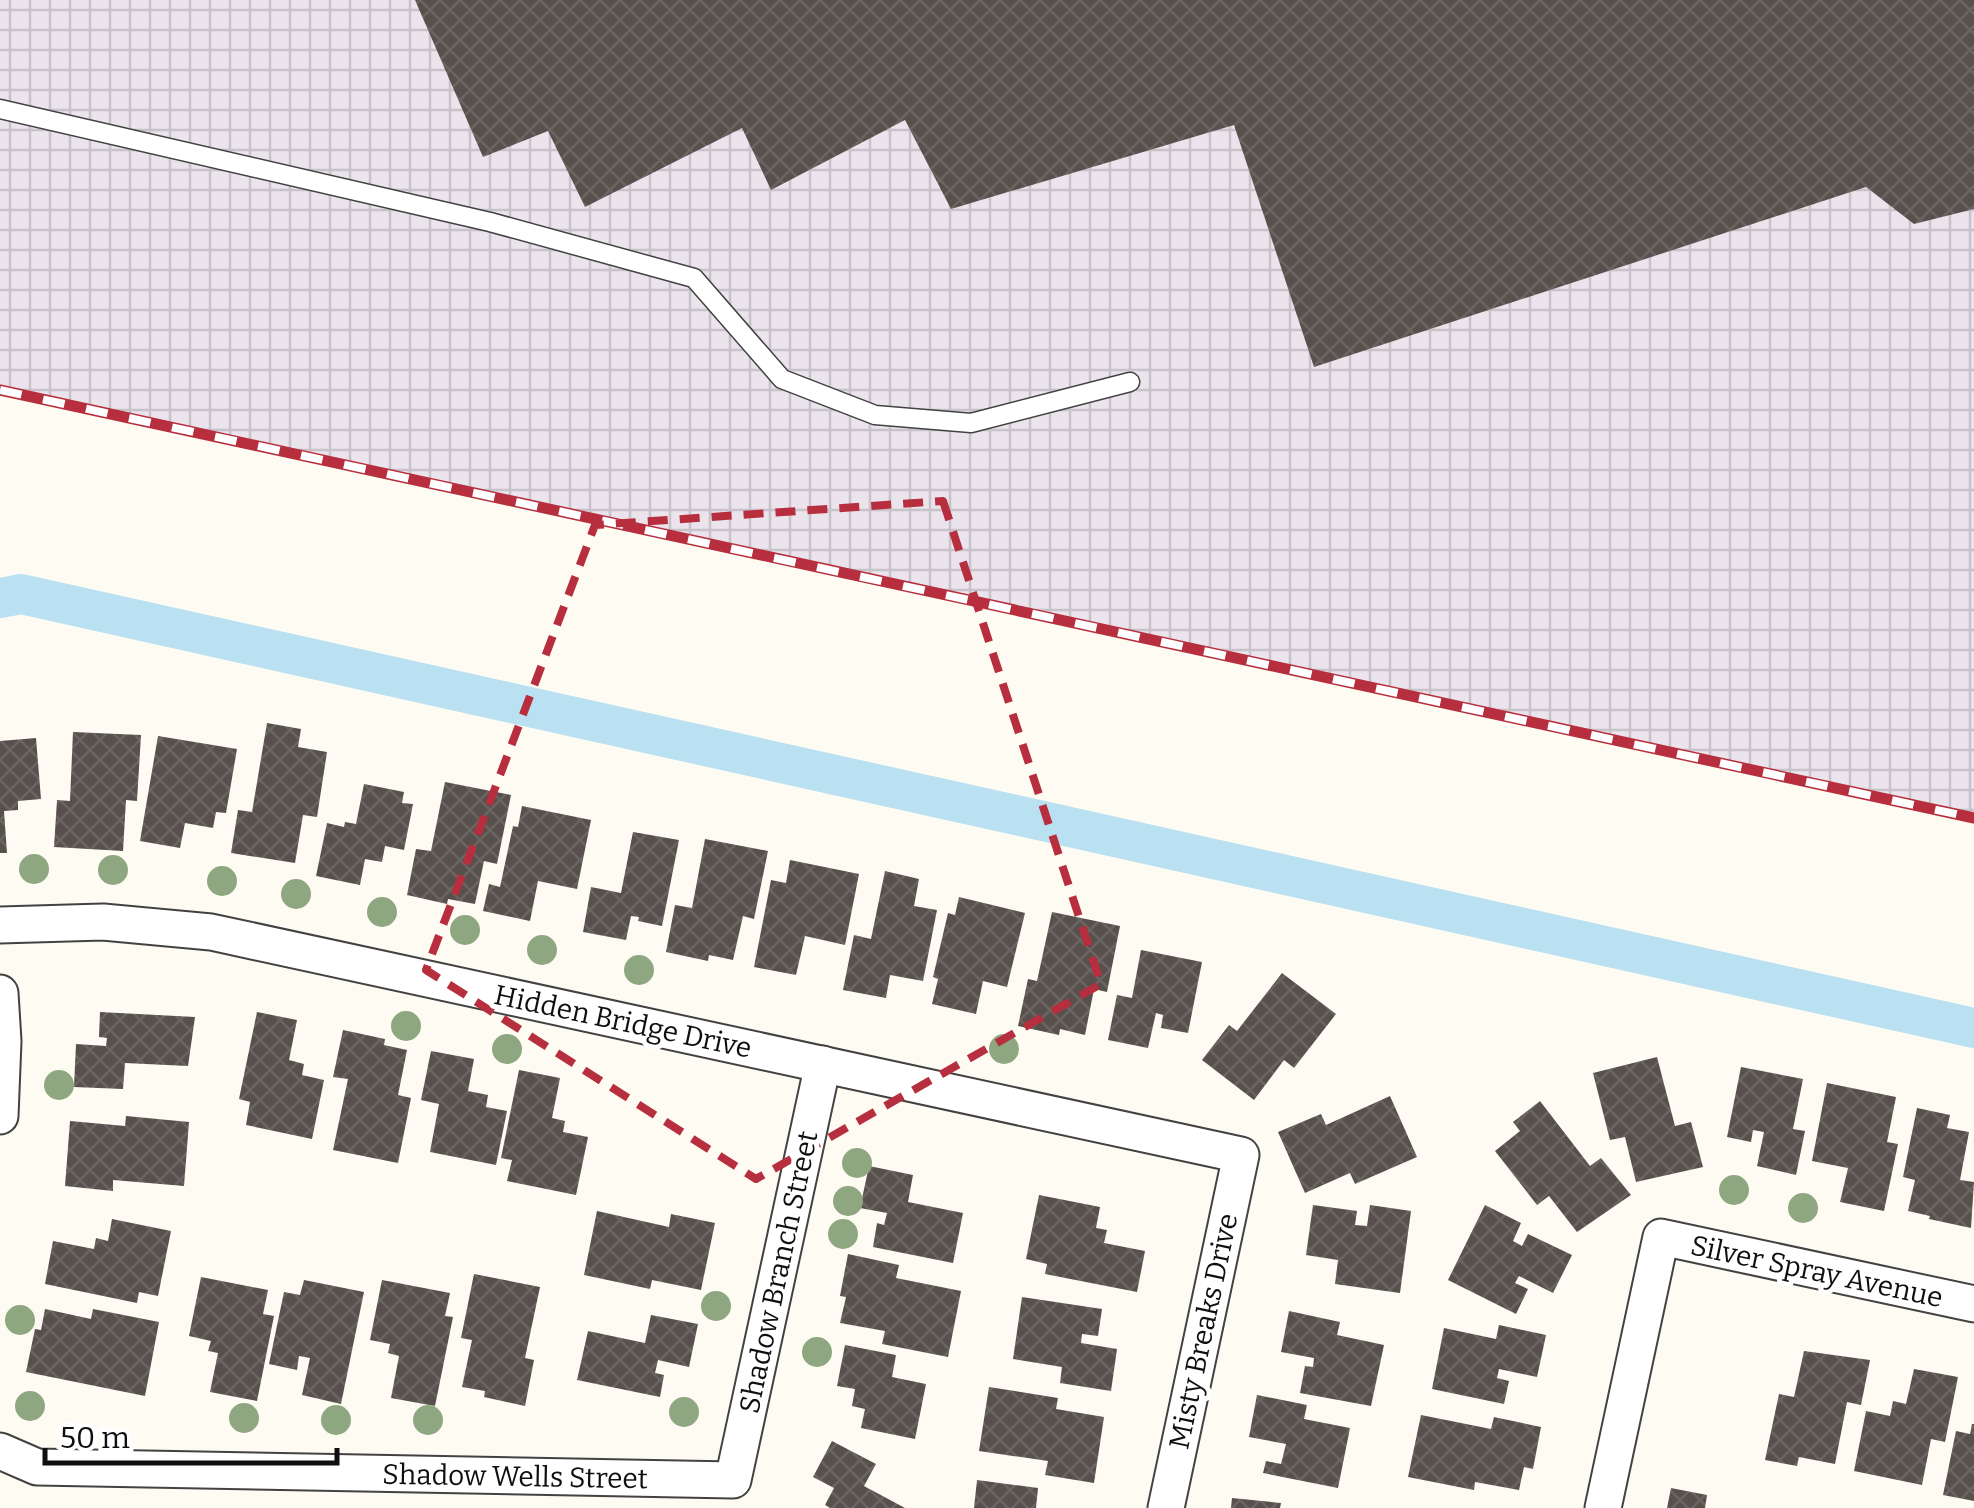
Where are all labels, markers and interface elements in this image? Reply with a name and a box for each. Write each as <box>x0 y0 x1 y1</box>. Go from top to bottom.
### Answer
street label: Hidden Bridge Drive <box>491 978 755 1065</box>
street label: Shadow Branch Street <box>732 1128 825 1416</box>
street label: Misty Breaks Drive <box>1162 1210 1245 1452</box>
street label: Silver Spray Avenue <box>1688 1229 1946 1314</box>
scale bar <box>45 1403 338 1465</box>
text: 50 m <box>60 1420 130 1456</box>
street label: Shadow Wells Street <box>382 1458 648 1495</box>

